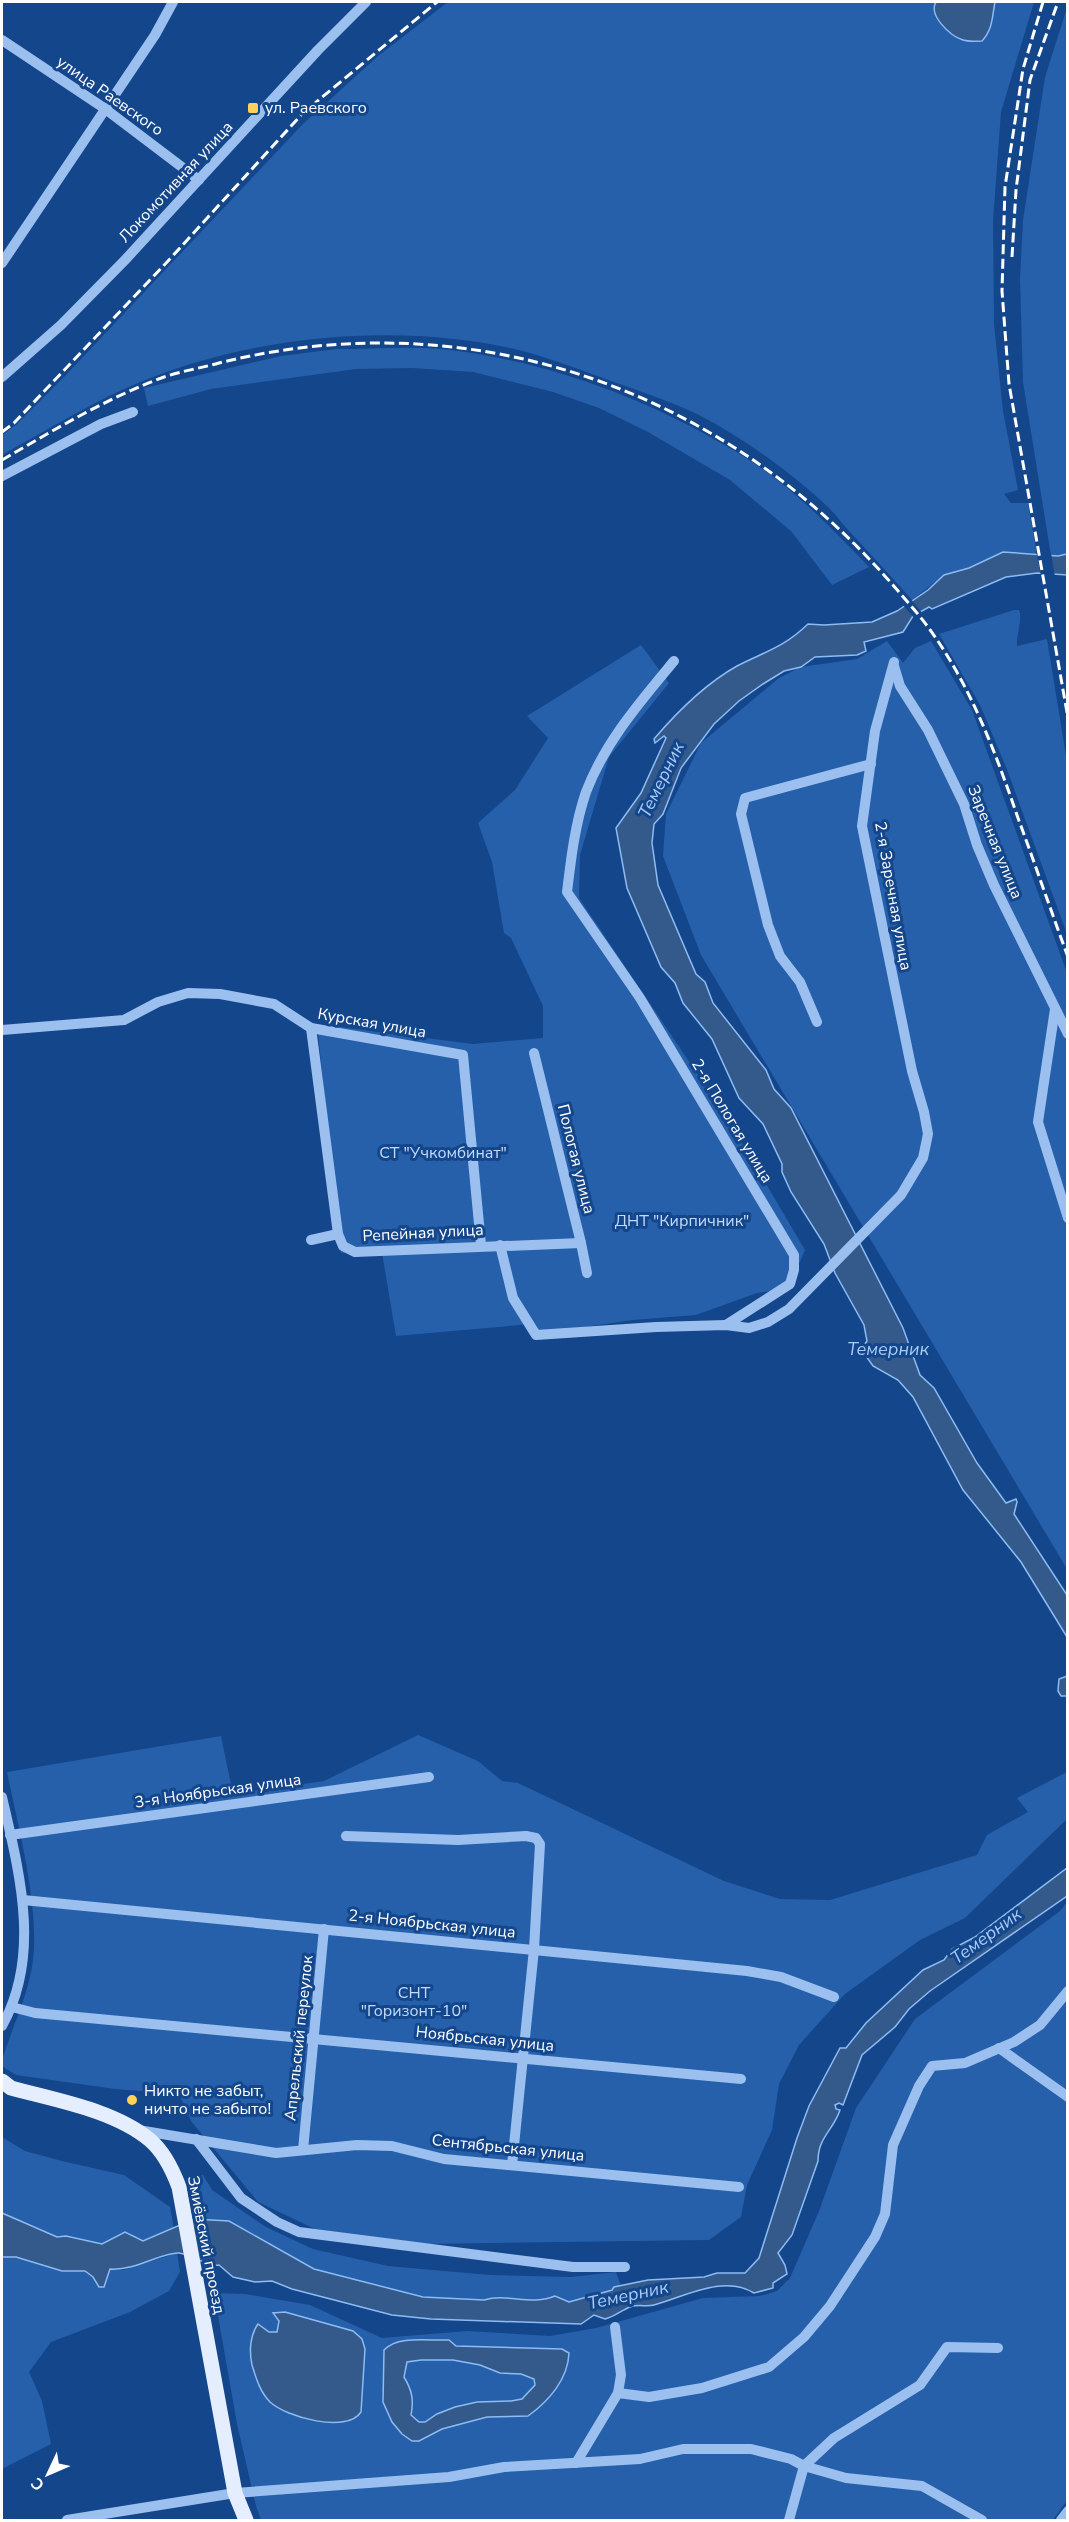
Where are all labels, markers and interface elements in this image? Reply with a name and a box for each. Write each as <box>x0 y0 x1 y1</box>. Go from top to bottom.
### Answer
street label: улица Раевского <box>52 51 168 141</box>
place label: ул. Раевского <box>265 97 367 119</box>
marker: ул. Раевского <box>246 101 260 115</box>
street label: Локомотивная улица <box>114 117 238 247</box>
water label: Темерник <box>632 737 690 822</box>
street label: Заречная улица <box>962 782 1028 902</box>
street label: 2-я Заречная улица <box>869 820 917 972</box>
street label: Курская улица <box>316 1003 428 1043</box>
street label: 2-я Пологая улица <box>686 1055 778 1187</box>
street label: Пологая улица <box>552 1102 600 1216</box>
park label: СТ "Учкомбинат" <box>379 1142 507 1164</box>
park label: ДНТ "Кирпичник" <box>615 1210 749 1232</box>
street label: Репейная улица <box>362 1219 484 1247</box>
water label: Темерник <box>847 1337 930 1361</box>
street label: 3-я Ноябрьская улица <box>133 1768 303 1814</box>
water label: Темерник <box>946 1902 1027 1970</box>
street label: 2-я Ноябрьская улица <box>347 1904 517 1944</box>
street label: Апрельский переулок <box>279 1954 319 2122</box>
park label: СНТ "Горизонт-10" <box>361 1982 467 2022</box>
street label: Ноябрьская улица <box>415 2021 555 2057</box>
place label: Никто не забыт, ничто не забыто! <box>144 2080 271 2120</box>
marker: Никто не забыт, ничто не забыто! <box>125 2093 139 2107</box>
street label: Сентябрьская улица <box>431 2129 585 2167</box>
street label: Змиёвский проезд <box>182 2174 230 2317</box>
water label: Темерник <box>585 2275 671 2315</box>
north arrow <box>18 2444 78 2504</box>
text: С <box>26 2472 50 2495</box>

